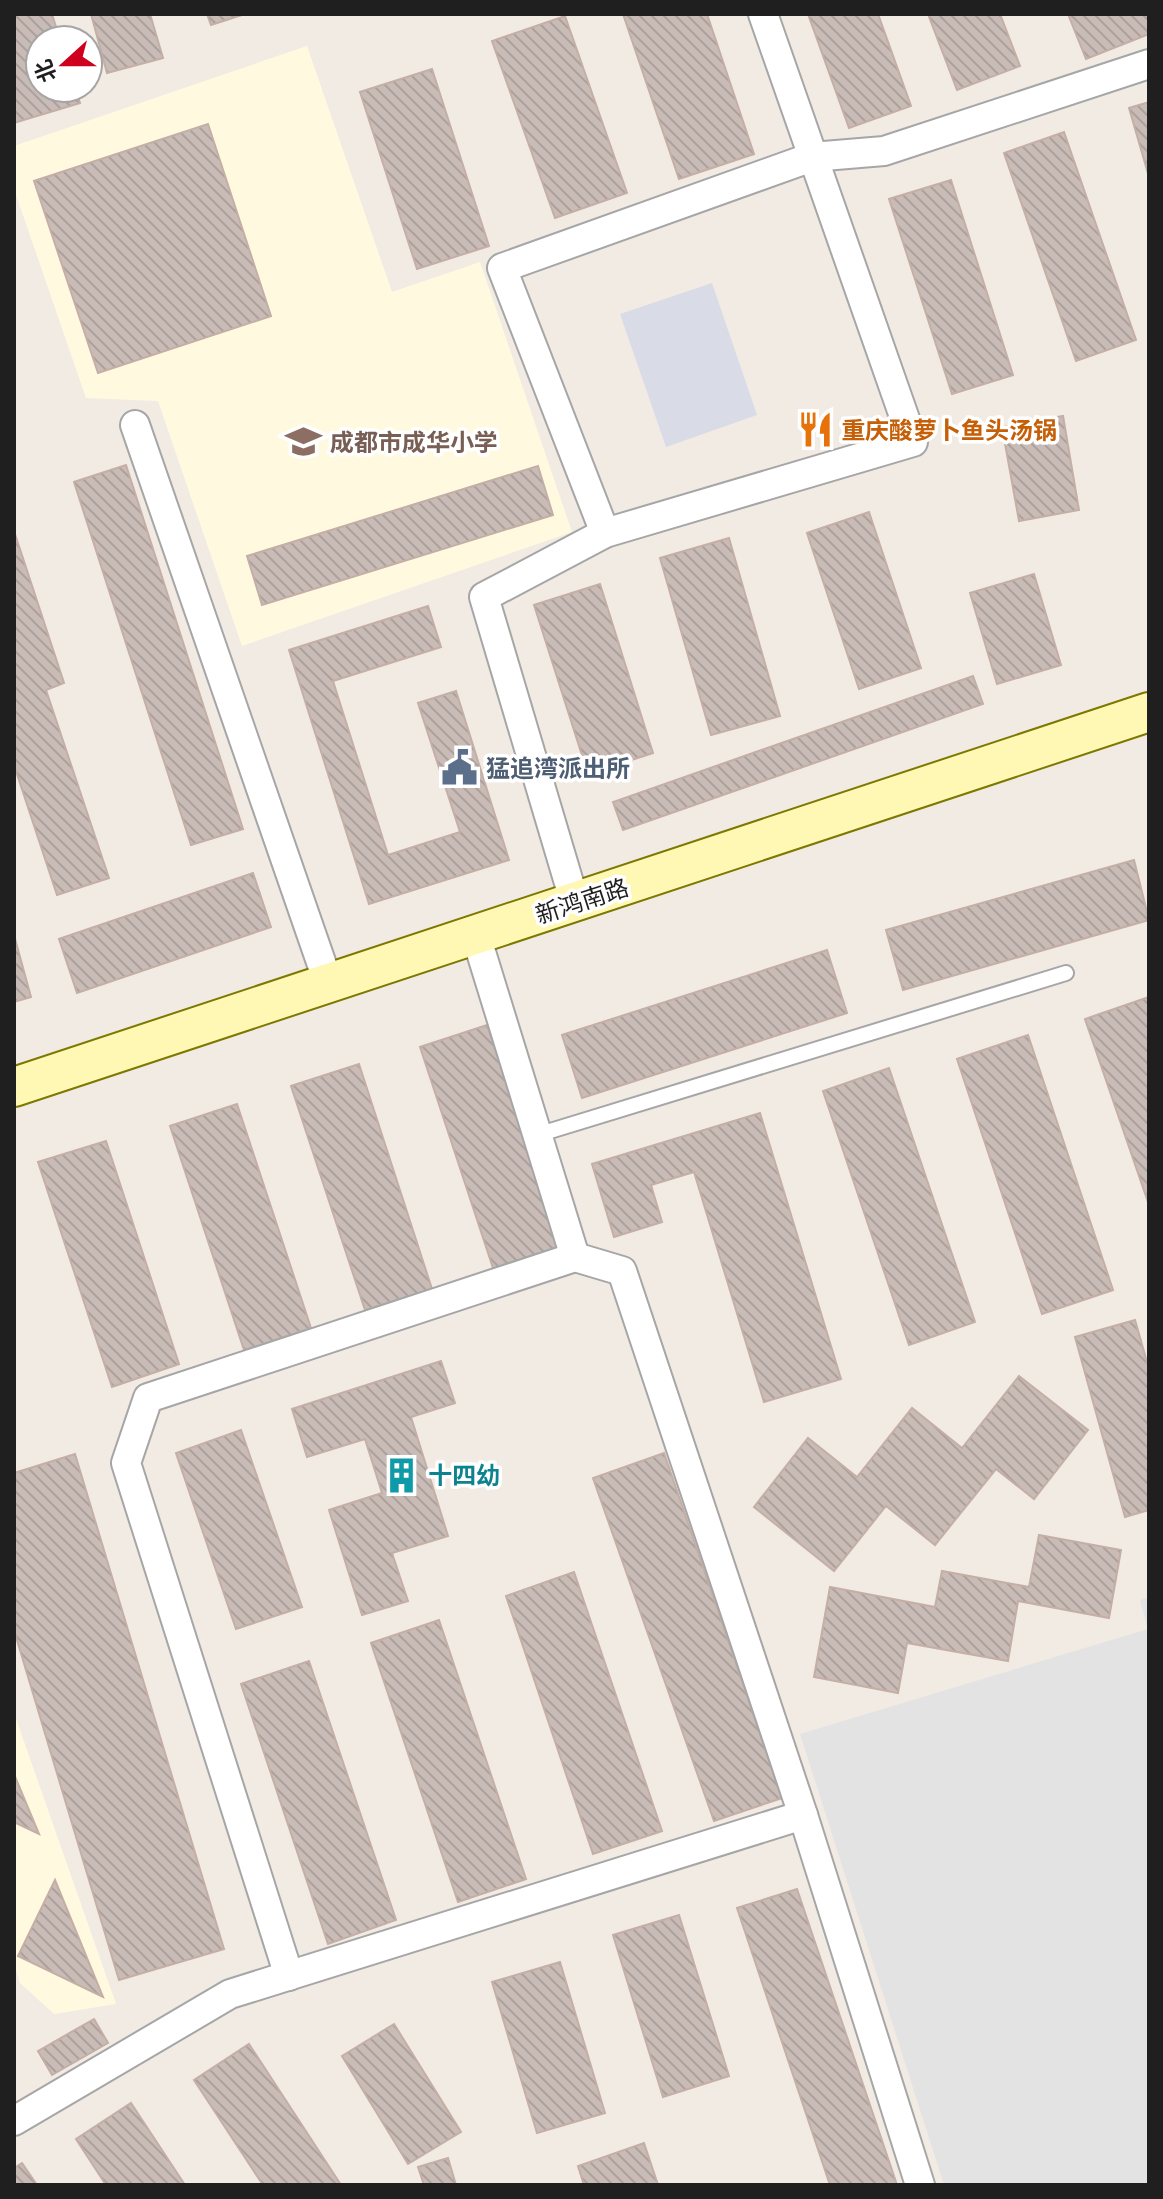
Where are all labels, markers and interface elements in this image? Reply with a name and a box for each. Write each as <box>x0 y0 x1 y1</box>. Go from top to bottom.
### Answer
north arrow <box>24 24 104 104</box>
text: 北 <box>28 56 62 86</box>
restaurant icon: 重庆酸萝卜鱼头汤锅 <box>796 411 834 449</box>
place label: 重庆酸萝卜鱼头汤锅 <box>841 415 1057 446</box>
school or university icon: 成都市成华小学 <box>285 423 323 461</box>
place label: 成都市成华小学 <box>330 427 498 458</box>
public building icon: 猛追湾派出所 <box>441 749 479 787</box>
place label: 猛追湾派出所 <box>486 753 630 784</box>
street label: 新鸿南路 <box>532 871 632 931</box>
building icon: 十四幼 <box>383 1456 421 1494</box>
place label: 十四幼 <box>428 1460 500 1491</box>

